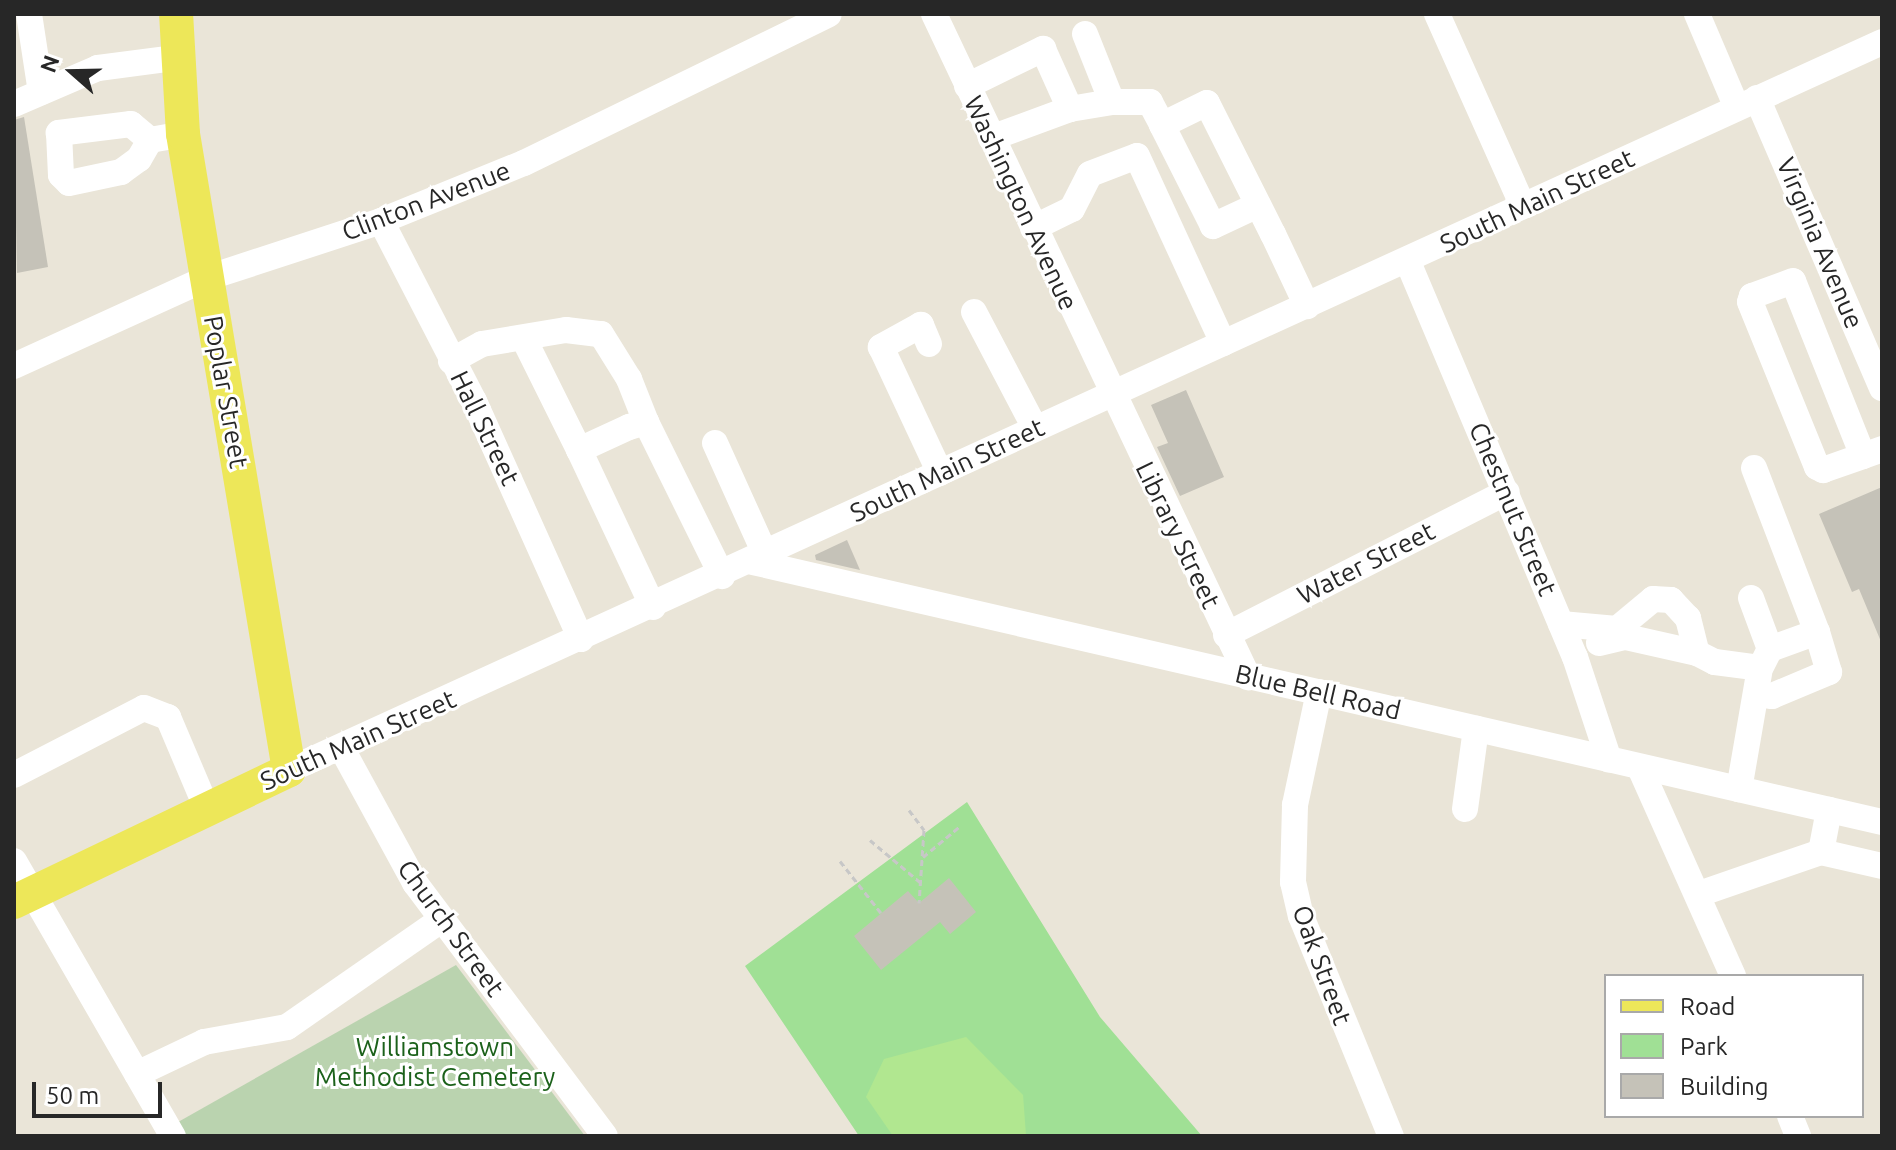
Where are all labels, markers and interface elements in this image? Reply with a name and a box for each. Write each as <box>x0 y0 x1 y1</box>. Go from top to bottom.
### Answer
north arrow <box>32 32 112 112</box>
text: N <box>34 52 64 76</box>
street label: Washington Avenue <box>958 91 1084 315</box>
street label: South Main Street <box>1435 142 1639 260</box>
street label: Virginia Avenue <box>1770 153 1870 333</box>
street label: Clinton Avenue <box>337 155 515 247</box>
street label: Poplar Street <box>197 313 255 471</box>
street label: Hall Street <box>444 366 526 490</box>
street label: South Main Street <box>845 411 1049 529</box>
street label: Chestnut Street <box>1462 418 1564 600</box>
street label: Library Street <box>1129 457 1227 613</box>
street label: Water Street <box>1292 515 1440 611</box>
street label: Blue Bell Road <box>1232 658 1404 726</box>
street label: South Main Street <box>256 683 460 797</box>
street label: Church Street <box>391 854 511 1002</box>
street label: Oak Street <box>1286 901 1358 1029</box>
legend <box>1604 974 1864 1118</box>
text: Road <box>1680 993 1735 1020</box>
park label: Williamstown Methodist Cemetery <box>315 1031 555 1092</box>
text: Park <box>1680 1033 1728 1060</box>
scale bar <box>36 1066 166 1116</box>
text: Building <box>1680 1073 1768 1100</box>
text: 50 m <box>46 1082 99 1109</box>

